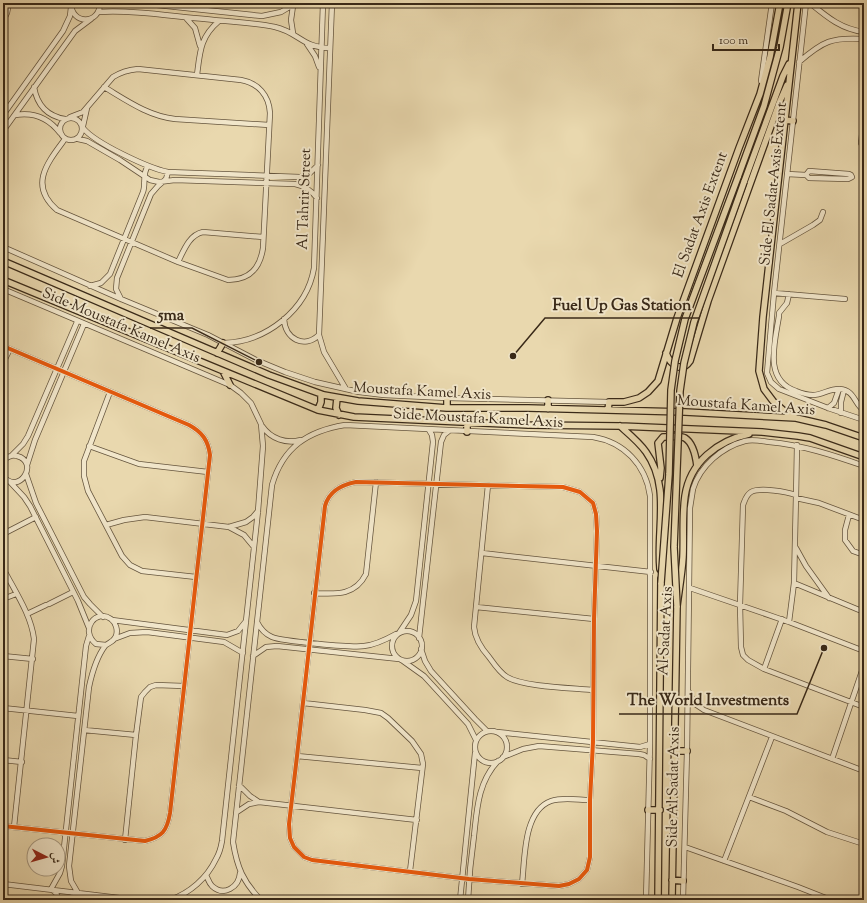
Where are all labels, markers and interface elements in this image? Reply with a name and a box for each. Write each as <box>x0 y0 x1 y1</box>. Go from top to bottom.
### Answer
scale bar <box>713 26 779 52</box>
text: 100 m <box>719 32 748 50</box>
street label: Side El Sadat Axis Extent <box>755 101 793 267</box>
street label: Al Tahrir Street <box>293 148 317 250</box>
street label: El Sadat Axis Extent <box>668 149 734 281</box>
street label: Side Moustafa Kamel Axis <box>39 283 204 369</box>
callout: Fuel Up Gas Station <box>545 290 700 318</box>
text: Fuel Up Gas Station <box>553 295 692 318</box>
callout: 5ma <box>150 300 192 328</box>
text: 5ma <box>156 305 185 328</box>
street label: Moustafa Kamel Axis <box>352 378 492 406</box>
street label: Moustafa Kamel Axis <box>676 391 816 421</box>
street label: Side Moustafa Kamel Axis <box>392 404 564 434</box>
street label: Al Sadat Axis <box>653 586 679 676</box>
callout: The World Investments <box>619 686 797 714</box>
text: The World Investments <box>627 690 789 713</box>
street label: Side Al Sadat Axis <box>662 726 686 848</box>
north arrow <box>26 837 66 877</box>
text: ش <box>46 852 63 864</box>

